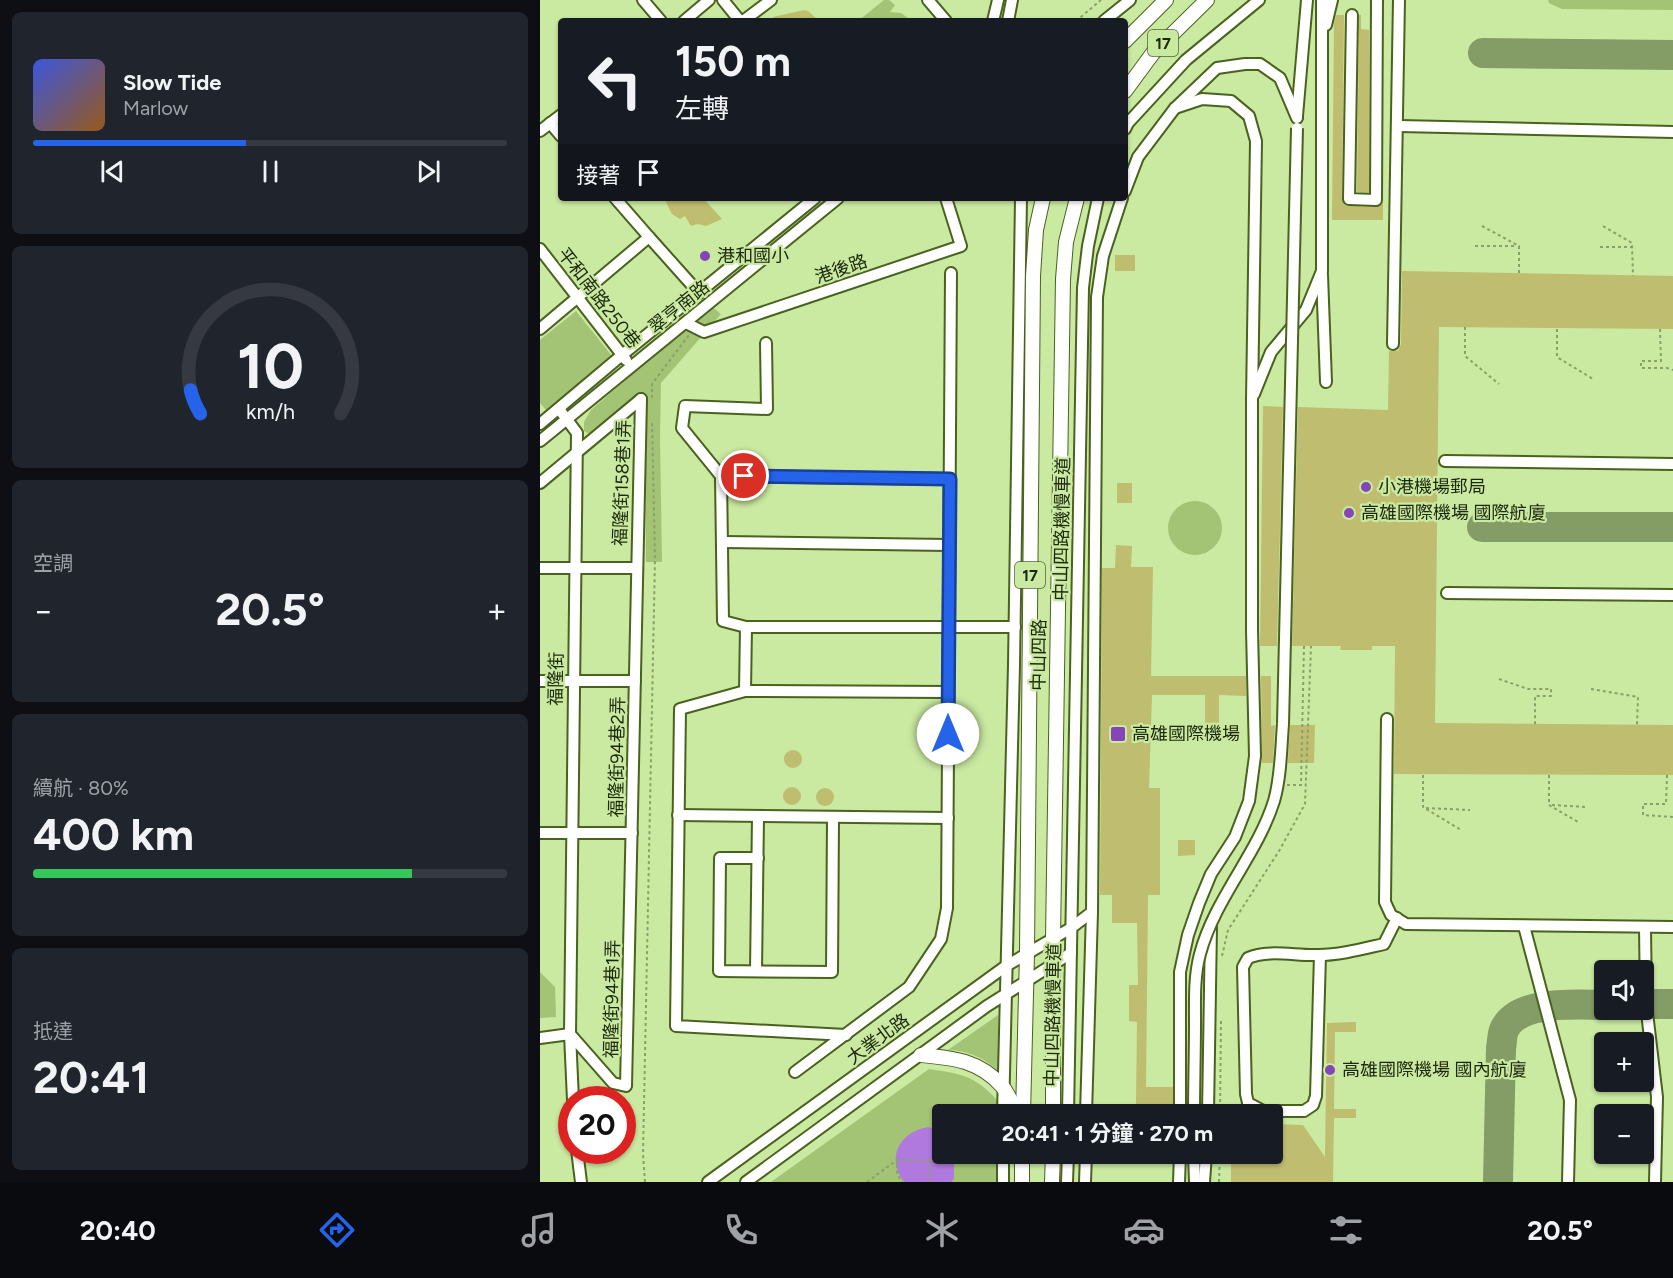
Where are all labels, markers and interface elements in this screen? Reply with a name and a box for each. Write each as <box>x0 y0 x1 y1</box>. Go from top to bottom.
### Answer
road number: 17 <box>1148 30 1178 56</box>
text: 150 m <box>675 36 791 87</box>
icon: left <box>576 42 654 120</box>
text: Slow Tide <box>123 69 222 96</box>
text: 左轉 <box>675 92 729 125</box>
text: Marlow <box>123 96 188 120</box>
icon: previous <box>96 155 129 188</box>
icon: pause <box>254 155 287 188</box>
icon: next <box>412 155 445 188</box>
icon: arrive <box>632 156 665 189</box>
text: 接著 <box>576 162 620 189</box>
street label: 平和南路250巷 <box>553 243 645 353</box>
place label: 港和國小 <box>717 245 789 267</box>
marker: 港和國小 <box>698 249 712 263</box>
street label: 港後路 <box>812 250 870 288</box>
street label: 翠亨南路 <box>644 276 714 338</box>
text: 10 <box>237 329 303 404</box>
text: km/h <box>246 399 294 424</box>
street label: 福隆街158巷1弄 <box>609 420 635 546</box>
pin <box>718 450 769 501</box>
street label: 中山四路機慢車道 <box>1050 457 1074 601</box>
icon: arrive <box>727 459 760 492</box>
place label: 小港機場郵局 <box>1378 476 1486 498</box>
marker: 小港機場郵局 <box>1359 480 1373 494</box>
place label: 高雄國際機場 國際航廈 <box>1361 502 1545 524</box>
marker: 高雄國際機場 國際航廈 <box>1342 506 1356 520</box>
text: 空調 <box>33 551 73 575</box>
road number: 17 <box>1015 562 1045 588</box>
text: 20.5° <box>215 582 325 636</box>
text: − <box>33 591 54 630</box>
text: + <box>486 591 507 630</box>
street label: 中山四路 <box>1027 619 1051 691</box>
street label: 福隆街 <box>545 652 567 706</box>
street label: 福隆街94巷2弄 <box>605 696 629 818</box>
position arrow <box>916 702 980 766</box>
place label: 高雄國際機場 <box>1132 723 1240 745</box>
marker: 高雄國際機場 <box>1109 725 1127 743</box>
text: 續航 · 80% <box>33 776 129 800</box>
text: 400 km <box>33 807 194 861</box>
street label: 福隆街94巷1弄 <box>600 939 624 1059</box>
street label: 中山四路機慢車道 <box>1041 943 1065 1087</box>
map controls <box>1594 960 1654 1164</box>
button: sound <box>1594 960 1654 1020</box>
street label: 大業北路 <box>842 1009 914 1069</box>
text: 抵達 <box>33 1019 73 1043</box>
button: + <box>1594 1032 1654 1092</box>
text: 20:41 <box>33 1050 149 1104</box>
place label: 高雄國際機場 國內航廈 <box>1342 1059 1526 1081</box>
marker: 高雄國際機場 國內航廈 <box>1323 1063 1337 1077</box>
speed limit sign: 20 <box>558 1086 636 1164</box>
button: − <box>1594 1104 1654 1164</box>
text: 20:41 · 1 分鐘 · 270 m <box>1002 1120 1213 1147</box>
icon: directions <box>316 1209 358 1251</box>
icon: music <box>518 1209 560 1251</box>
icon: phone <box>720 1209 762 1251</box>
icon: climate <box>921 1209 963 1251</box>
icon: car <box>1123 1209 1165 1251</box>
icon: filters <box>1325 1209 1367 1251</box>
text: 20:40 <box>80 1214 156 1247</box>
text: 20.5° <box>1527 1214 1593 1247</box>

